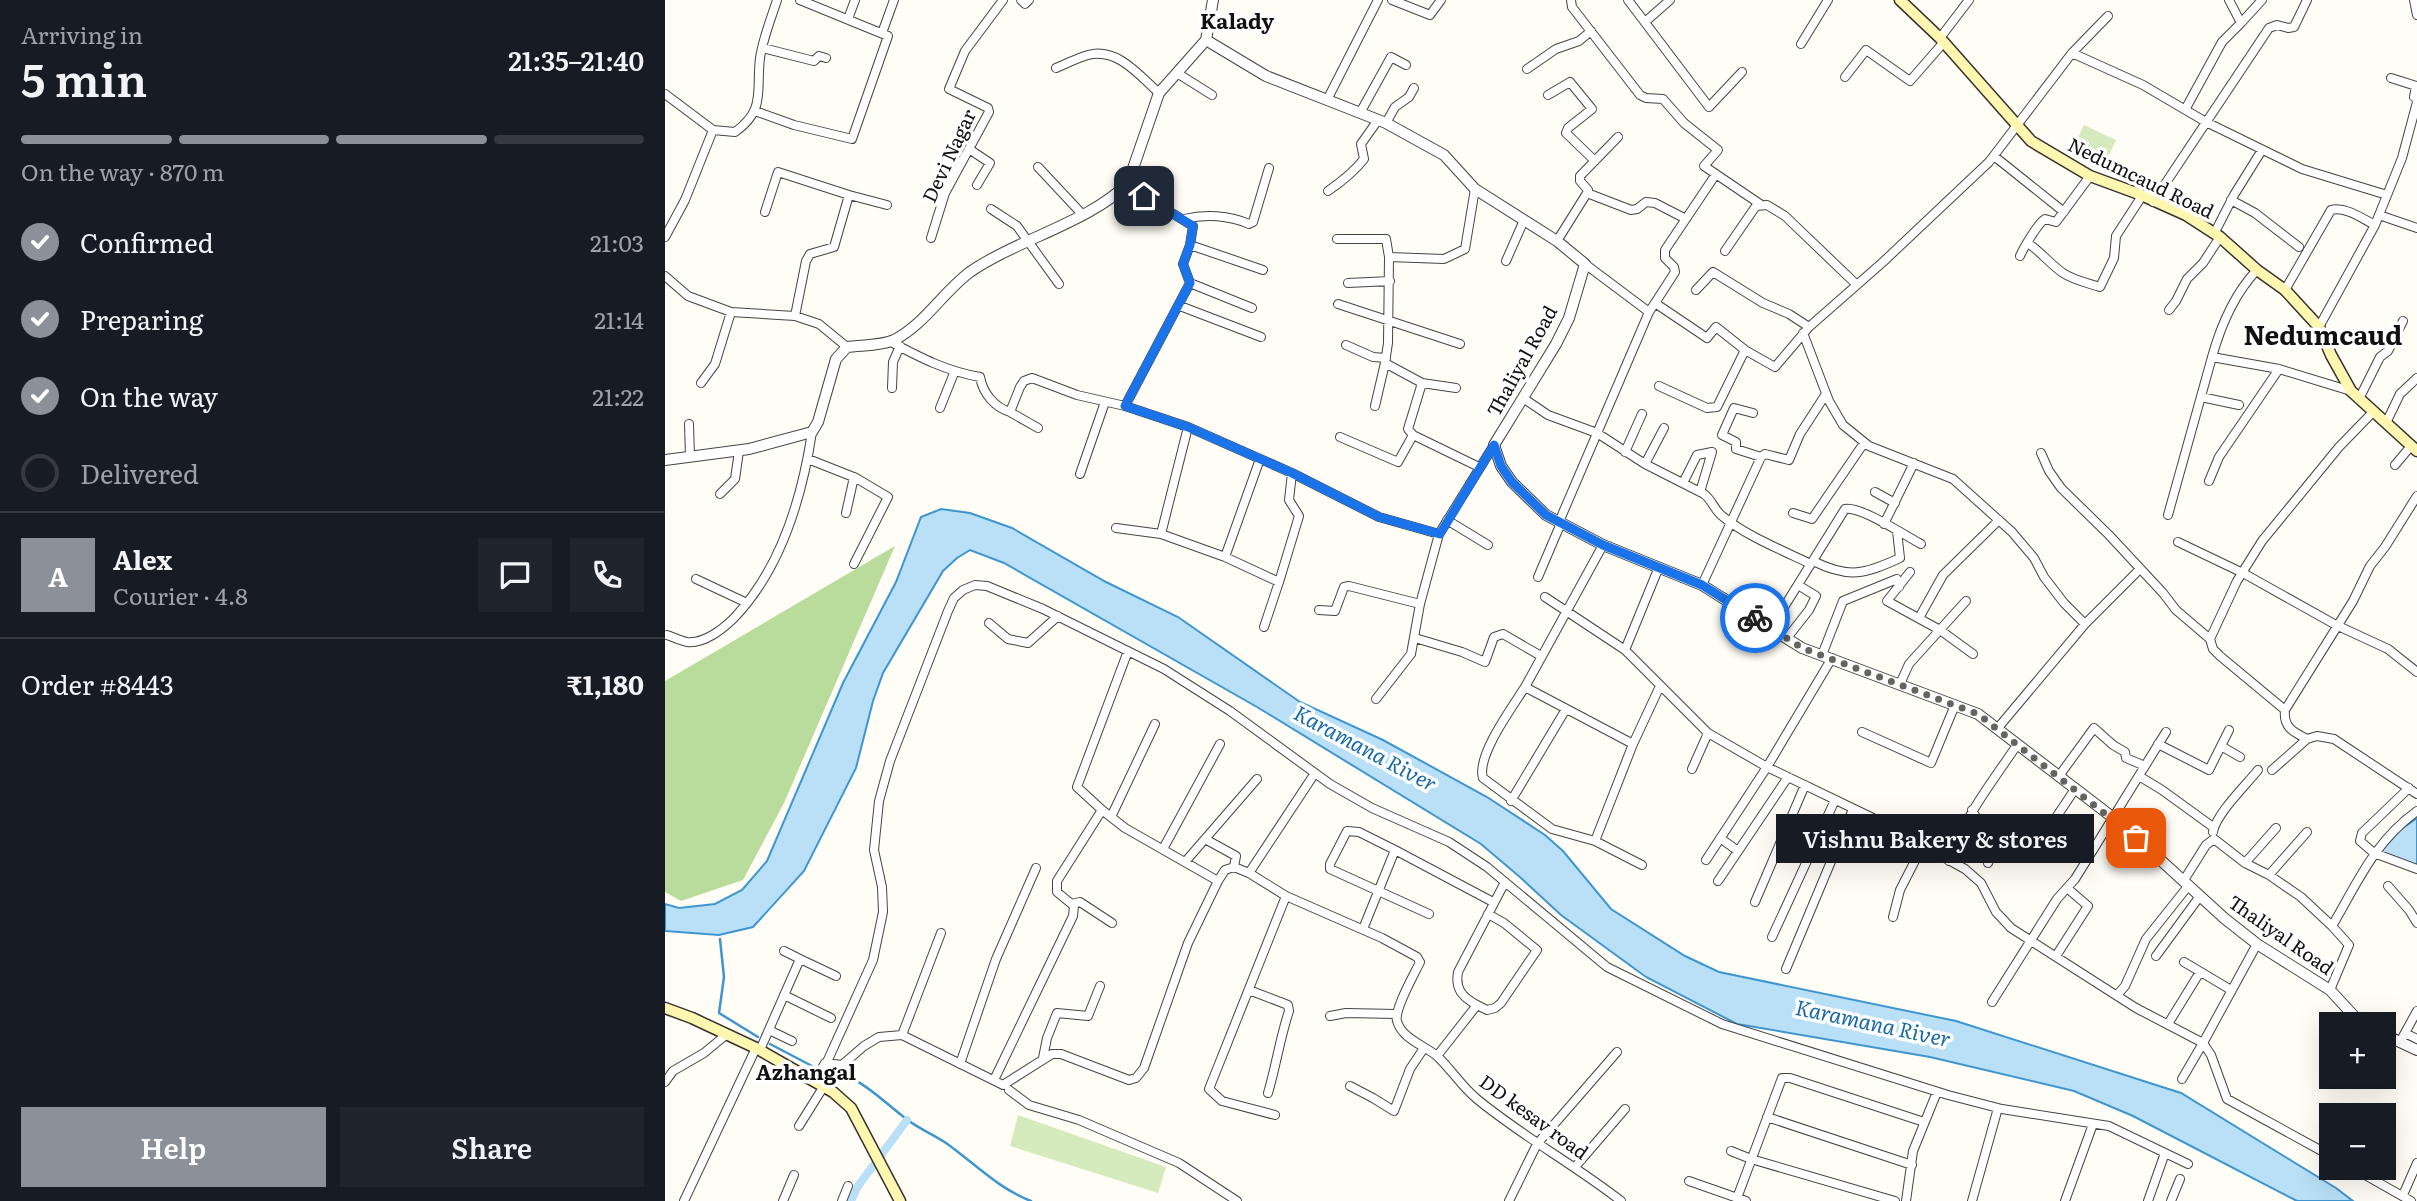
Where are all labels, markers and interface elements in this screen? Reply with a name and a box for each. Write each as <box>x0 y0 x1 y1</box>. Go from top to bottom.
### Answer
district label: Kalady <box>1200 4 1274 35</box>
text: Arriving in <box>21 17 143 51</box>
text: 21:35–21:40 <box>508 40 644 79</box>
text: 5 min <box>21 43 147 111</box>
street label: Devi Nagar <box>914 104 982 207</box>
street label: Nedumcaud Road <box>2064 130 2219 225</box>
text: On the way · 870 m <box>21 154 224 188</box>
pin <box>1114 166 1174 226</box>
icon: home <box>1125 177 1163 215</box>
text: Confirmed <box>80 222 214 261</box>
icon: check <box>21 223 59 261</box>
text: 21:03 <box>590 225 644 259</box>
text: Preparing <box>80 299 203 338</box>
icon: check <box>21 300 59 338</box>
street label: Thaliyal Road <box>1479 300 1563 421</box>
text: 21:14 <box>594 302 644 336</box>
district label: Nedumcaud <box>2244 314 2402 353</box>
text: On the way <box>80 376 218 415</box>
icon: check <box>21 377 59 415</box>
text: 21:22 <box>592 379 644 413</box>
text: Delivered <box>80 453 199 492</box>
button: chat <box>478 538 552 612</box>
button: phone <box>570 538 644 612</box>
text: Alex <box>113 539 172 578</box>
text: A <box>48 556 68 595</box>
text: Courier · 4.8 <box>113 578 248 612</box>
courier <box>1720 583 1790 653</box>
icon: bike <box>1736 599 1774 637</box>
text: Order #8443 <box>21 664 174 703</box>
text: ₹1,180 <box>567 664 644 703</box>
water label: Karamana River <box>1289 696 1443 798</box>
pin <box>2106 808 2166 868</box>
callout: Vishnu Bakery & stores <box>1775 814 2094 862</box>
icon: bag <box>2117 819 2155 857</box>
text: Vishnu Bakery & stores <box>1803 821 2067 855</box>
street label: Thaliyal Road <box>2223 887 2340 981</box>
water label: Karamana River <box>1793 990 1954 1053</box>
map controls <box>2319 1012 2396 1180</box>
button: + <box>2319 1012 2396 1089</box>
district label: Azhangal <box>756 1055 857 1086</box>
street label: DD kesav road <box>1474 1067 1595 1166</box>
button: − <box>2319 1103 2396 1180</box>
button: Help <box>21 1107 326 1187</box>
button: Share <box>340 1107 644 1187</box>

